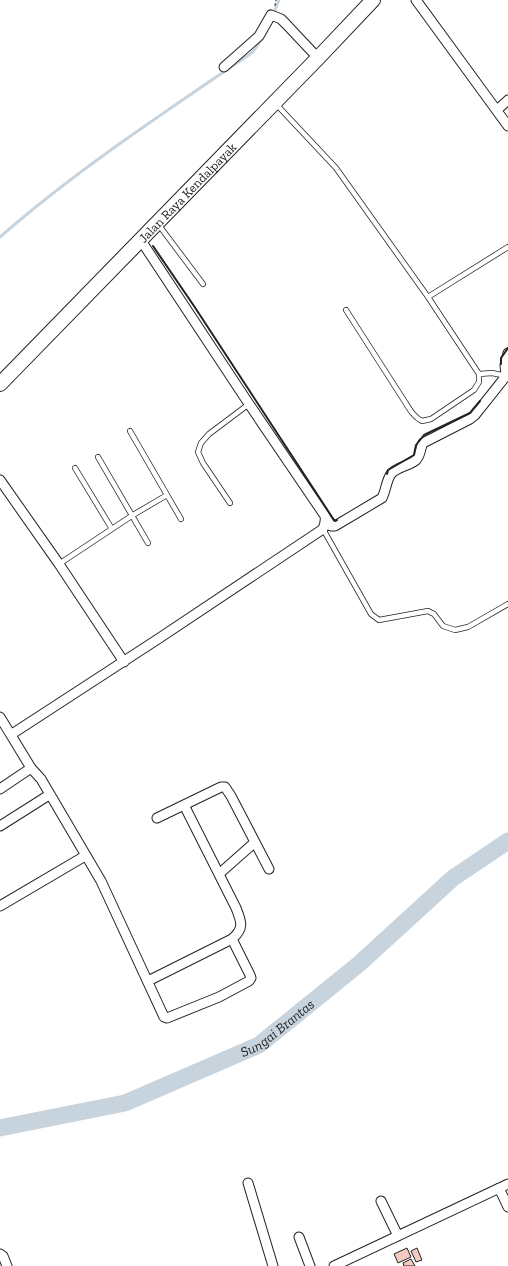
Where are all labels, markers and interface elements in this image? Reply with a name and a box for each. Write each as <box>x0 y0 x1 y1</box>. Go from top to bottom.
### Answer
street label: Jalan Raya Kendalpayak <box>135 139 239 245</box>
water label: Sungai Brantas <box>238 995 318 1061</box>

